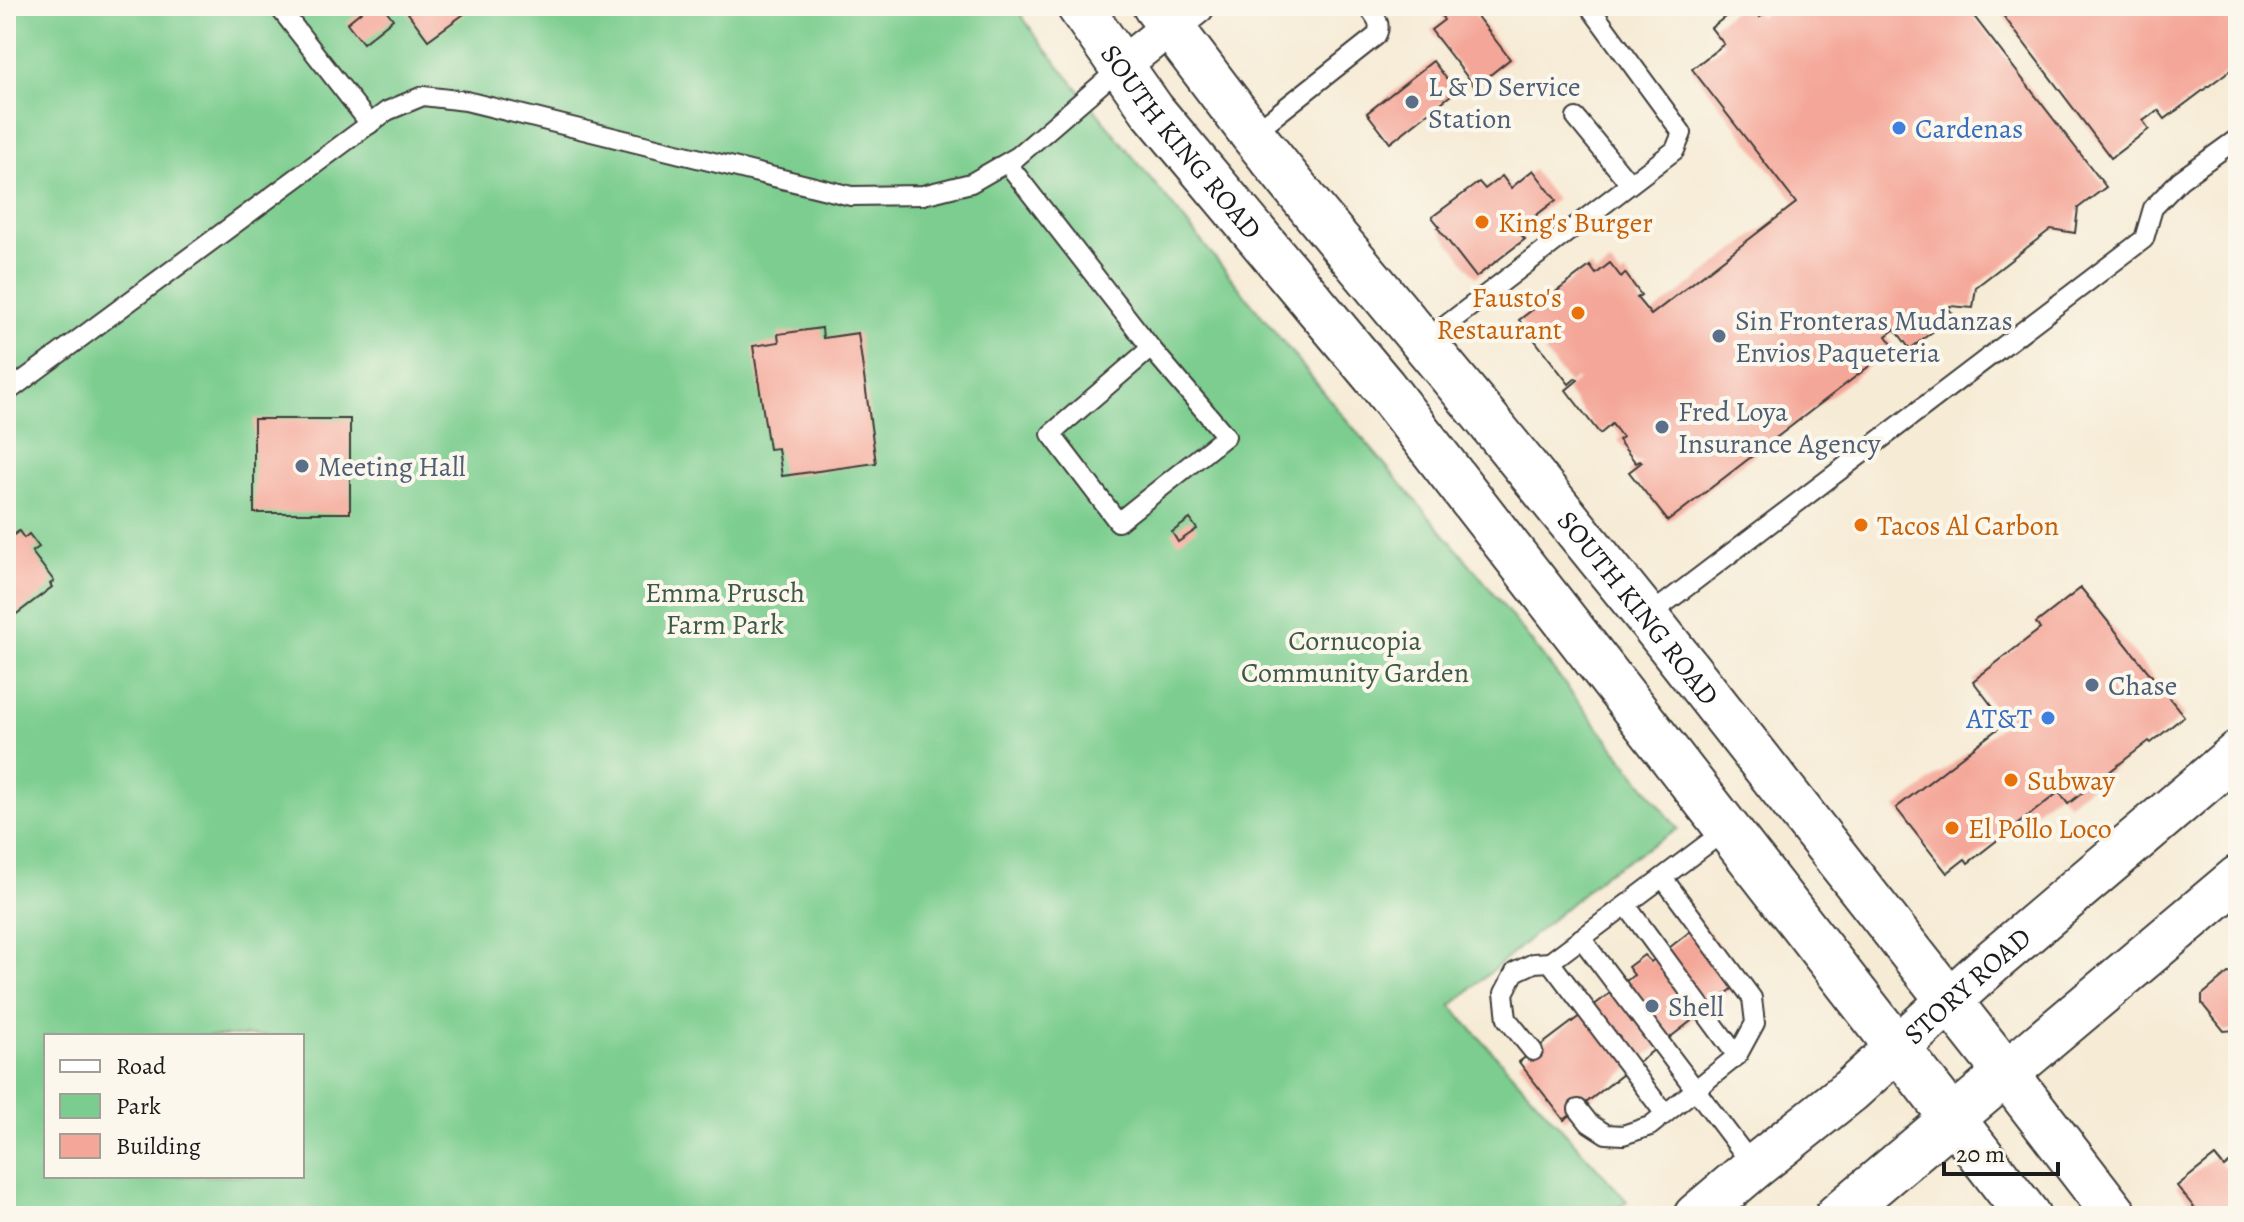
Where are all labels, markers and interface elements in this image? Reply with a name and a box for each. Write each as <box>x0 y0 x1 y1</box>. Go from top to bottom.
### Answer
street label: SOUTH KING ROAD <box>1092 37 1270 248</box>
place label: L & D Service Station <box>1428 68 1580 138</box>
marker: L & D Service Station <box>1403 93 1421 111</box>
place label: Cardenas <box>1915 110 2023 148</box>
marker: Cardenas <box>1890 119 1908 137</box>
place label: King's Burger <box>1498 204 1653 242</box>
marker: King's Burger <box>1473 213 1491 231</box>
place label: Fausto's Restaurant <box>1436 279 1562 349</box>
place label: Sin Fronteras Mudanzas Envios Paqueteria <box>1735 302 2013 372</box>
marker: Fausto's Restaurant <box>1569 304 1587 322</box>
marker: Sin Fronteras Mudanzas Envios Paqueteria <box>1710 327 1728 345</box>
place label: Fred Loya Insurance Agency <box>1678 393 1881 463</box>
marker: Fred Loya Insurance Agency <box>1653 418 1671 436</box>
place label: Meeting Hall <box>318 448 466 486</box>
marker: Meeting Hall <box>293 457 311 475</box>
street label: SOUTH KING ROAD <box>1548 503 1727 714</box>
place label: Tacos Al Carbon <box>1877 507 2059 545</box>
marker: Tacos Al Carbon <box>1852 516 1870 534</box>
park label: Emma Prusch Farm Park <box>645 574 805 644</box>
park label: Cornucopia Community Garden <box>1241 622 1469 692</box>
place label: Chase <box>2108 667 2177 705</box>
marker: Chase <box>2083 676 2101 694</box>
place label: AT&T <box>1965 700 2032 738</box>
marker: AT&T <box>2039 709 2057 727</box>
place label: Subway <box>2027 762 2116 800</box>
marker: Subway <box>2002 771 2020 789</box>
place label: El Pollo Loco <box>1968 810 2112 848</box>
marker: El Pollo Loco <box>1943 819 1961 837</box>
street label: STORY ROAD <box>1896 919 2039 1053</box>
place label: Shell <box>1668 988 1724 1026</box>
marker: Shell <box>1643 997 1661 1015</box>
legend <box>44 1034 304 1178</box>
text: Road <box>116 1050 166 1082</box>
text: Park <box>116 1090 161 1122</box>
scale bar <box>1944 1126 2058 1176</box>
text: Building <box>116 1130 201 1162</box>
text: 20 m <box>1956 1138 2005 1170</box>

